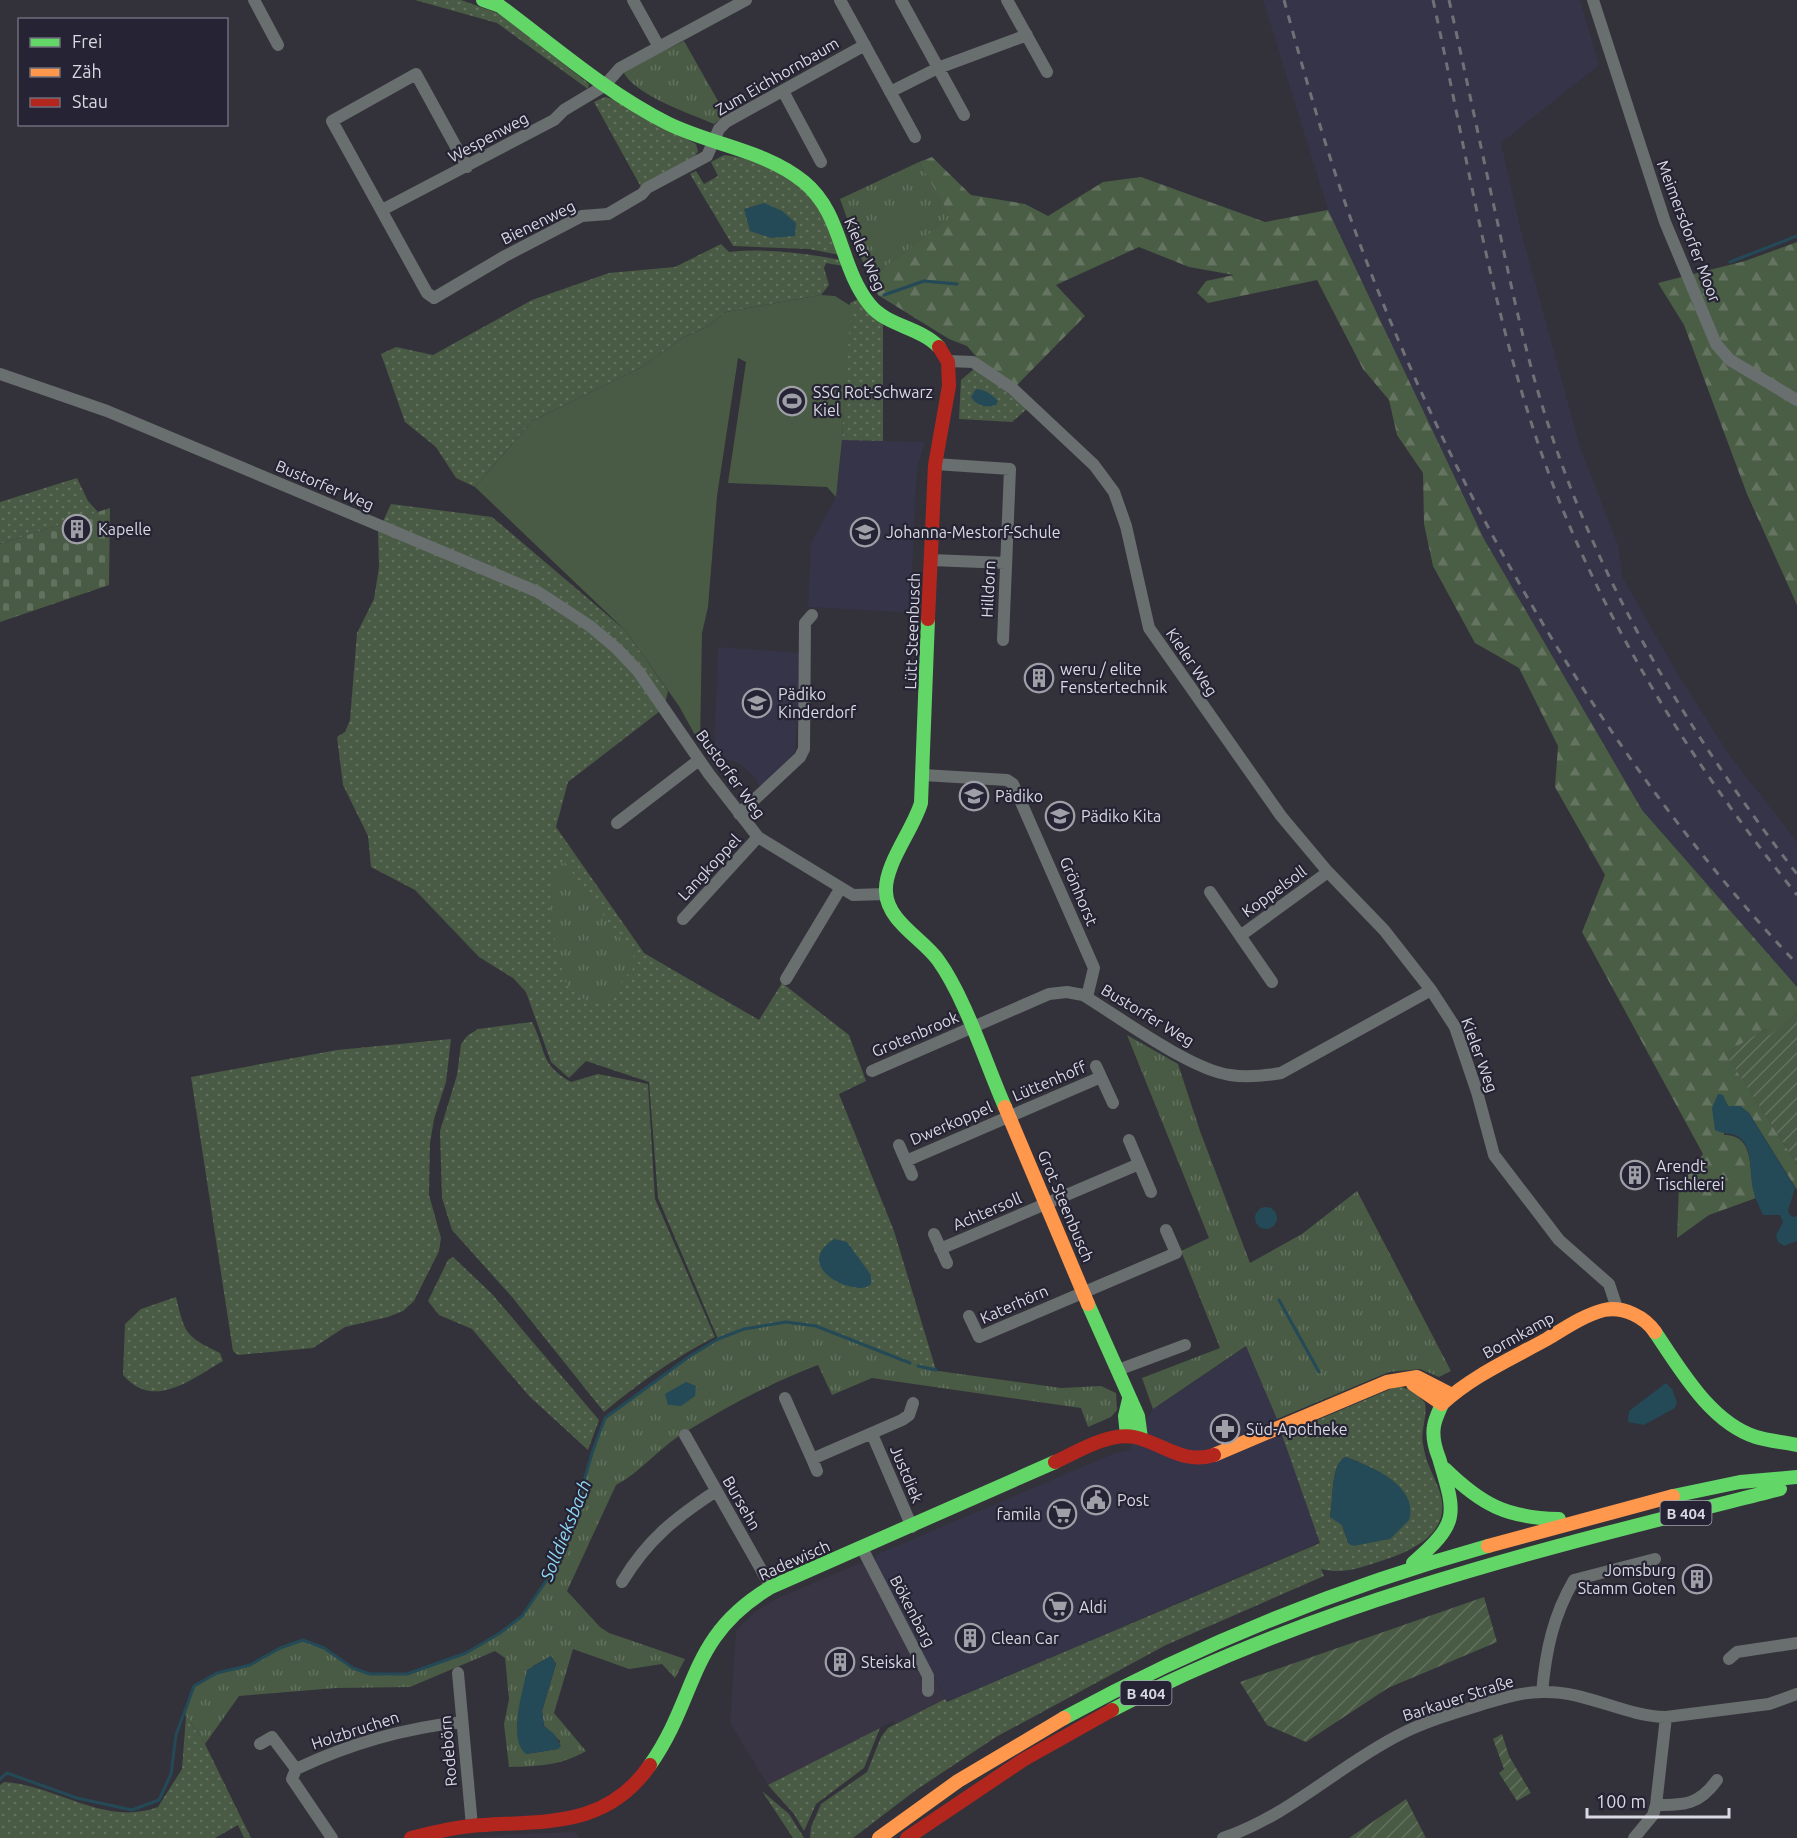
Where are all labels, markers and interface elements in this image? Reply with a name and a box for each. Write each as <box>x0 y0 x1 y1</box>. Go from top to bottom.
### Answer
legend <box>18 18 228 126</box>
text: Frei <box>72 31 102 51</box>
street label: Zum Eichhornbaum <box>712 33 842 119</box>
text: Zäh <box>72 61 102 81</box>
text: Stau <box>72 91 108 111</box>
street label: Wespenweg <box>445 108 531 166</box>
street label: Meimersdorfer Moor <box>1654 158 1724 304</box>
street label: Bienenweg <box>498 196 578 248</box>
street label: Kieler Weg <box>841 215 889 293</box>
place label: SSG Rot-Schwarz Kiel <box>813 383 933 419</box>
sports icon: SSG Rot-Schwarz Kiel <box>776 385 808 417</box>
street label: Bustorfer Weg <box>273 456 377 514</box>
building icon: Kapelle <box>61 513 93 545</box>
school or university icon: Johanna-Mestorf-Schule <box>849 516 881 548</box>
place label: Kapelle <box>98 520 151 538</box>
place label: Johanna-Mestorf-Schule <box>886 523 1061 541</box>
street label: Hilldorn <box>978 560 998 618</box>
street label: Lütt Steenbusch <box>901 572 923 690</box>
street label: Kieler Weg <box>1163 625 1221 699</box>
place label: weru / elite Fenstertechnik <box>1060 660 1167 696</box>
building icon: weru / elite Fenstertechnik <box>1023 662 1055 694</box>
place label: Pädiko Kinderdorf <box>778 685 857 721</box>
school or university icon: Pädiko Kinderdorf <box>741 687 773 719</box>
street label: Bustorfer Weg <box>693 726 769 822</box>
school or university icon: Pädiko <box>958 780 990 812</box>
place label: Pädiko <box>995 787 1043 805</box>
school or university icon: Pädiko Kita <box>1044 800 1076 832</box>
place label: Pädiko Kita <box>1081 807 1161 825</box>
street label: Langkoppel <box>674 830 744 904</box>
street label: Grönhorst <box>1056 854 1102 929</box>
street label: Koppelsoll <box>1238 862 1310 920</box>
street label: Bustorfer Weg <box>1098 980 1198 1050</box>
street label: Grotenbrook <box>869 1008 961 1060</box>
street label: Kieler Weg <box>1458 1015 1502 1095</box>
street label: Lüttenhoff <box>1009 1057 1089 1105</box>
street label: Dwerkoppel <box>907 1098 995 1148</box>
street label: Grot Steenbusch <box>1034 1148 1098 1264</box>
place label: Arendt Tischlerei <box>1656 1157 1724 1193</box>
building icon: Arendt Tischlerei <box>1619 1159 1651 1191</box>
street label: Achtersoll <box>950 1188 1024 1234</box>
street label: Katerhörn <box>977 1281 1051 1327</box>
street label: Bormkamp <box>1479 1308 1557 1362</box>
pharmacy icon: Süd-Apotheke <box>1209 1413 1241 1445</box>
place label: Süd-Apotheke <box>1246 1420 1348 1438</box>
street label: Justdiek <box>887 1443 927 1505</box>
street label: Bursehn <box>719 1473 765 1533</box>
water label: Solldieksbach <box>535 1477 594 1584</box>
public building icon: Post <box>1080 1484 1112 1516</box>
place label: Post <box>1117 1491 1150 1509</box>
supermarket icon: famila <box>1046 1498 1078 1530</box>
road number: B 404 <box>1660 1501 1712 1525</box>
place label: famila <box>997 1505 1041 1523</box>
street label: Radewisch <box>756 1536 832 1584</box>
place label: Jomsburg Stamm Goten <box>1578 1561 1676 1597</box>
building icon: Jomsburg Stamm Goten <box>1681 1563 1713 1595</box>
street label: Bökenbarg <box>887 1572 939 1650</box>
supermarket icon: Aldi <box>1042 1591 1074 1623</box>
place label: Aldi <box>1079 1598 1107 1616</box>
building icon: Clean Car <box>954 1622 986 1654</box>
place label: Clean Car <box>991 1629 1059 1647</box>
building icon: Steiskal <box>824 1646 856 1678</box>
place label: Steiskal <box>861 1653 916 1671</box>
street label: Barkauer Straße <box>1400 1672 1516 1724</box>
road number: B 404 <box>1120 1681 1172 1705</box>
street label: Holzbruchen <box>309 1707 401 1753</box>
street label: Rodebörn <box>436 1715 460 1787</box>
scale bar <box>1587 1781 1730 1819</box>
text: 100 m <box>1596 1791 1646 1811</box>

